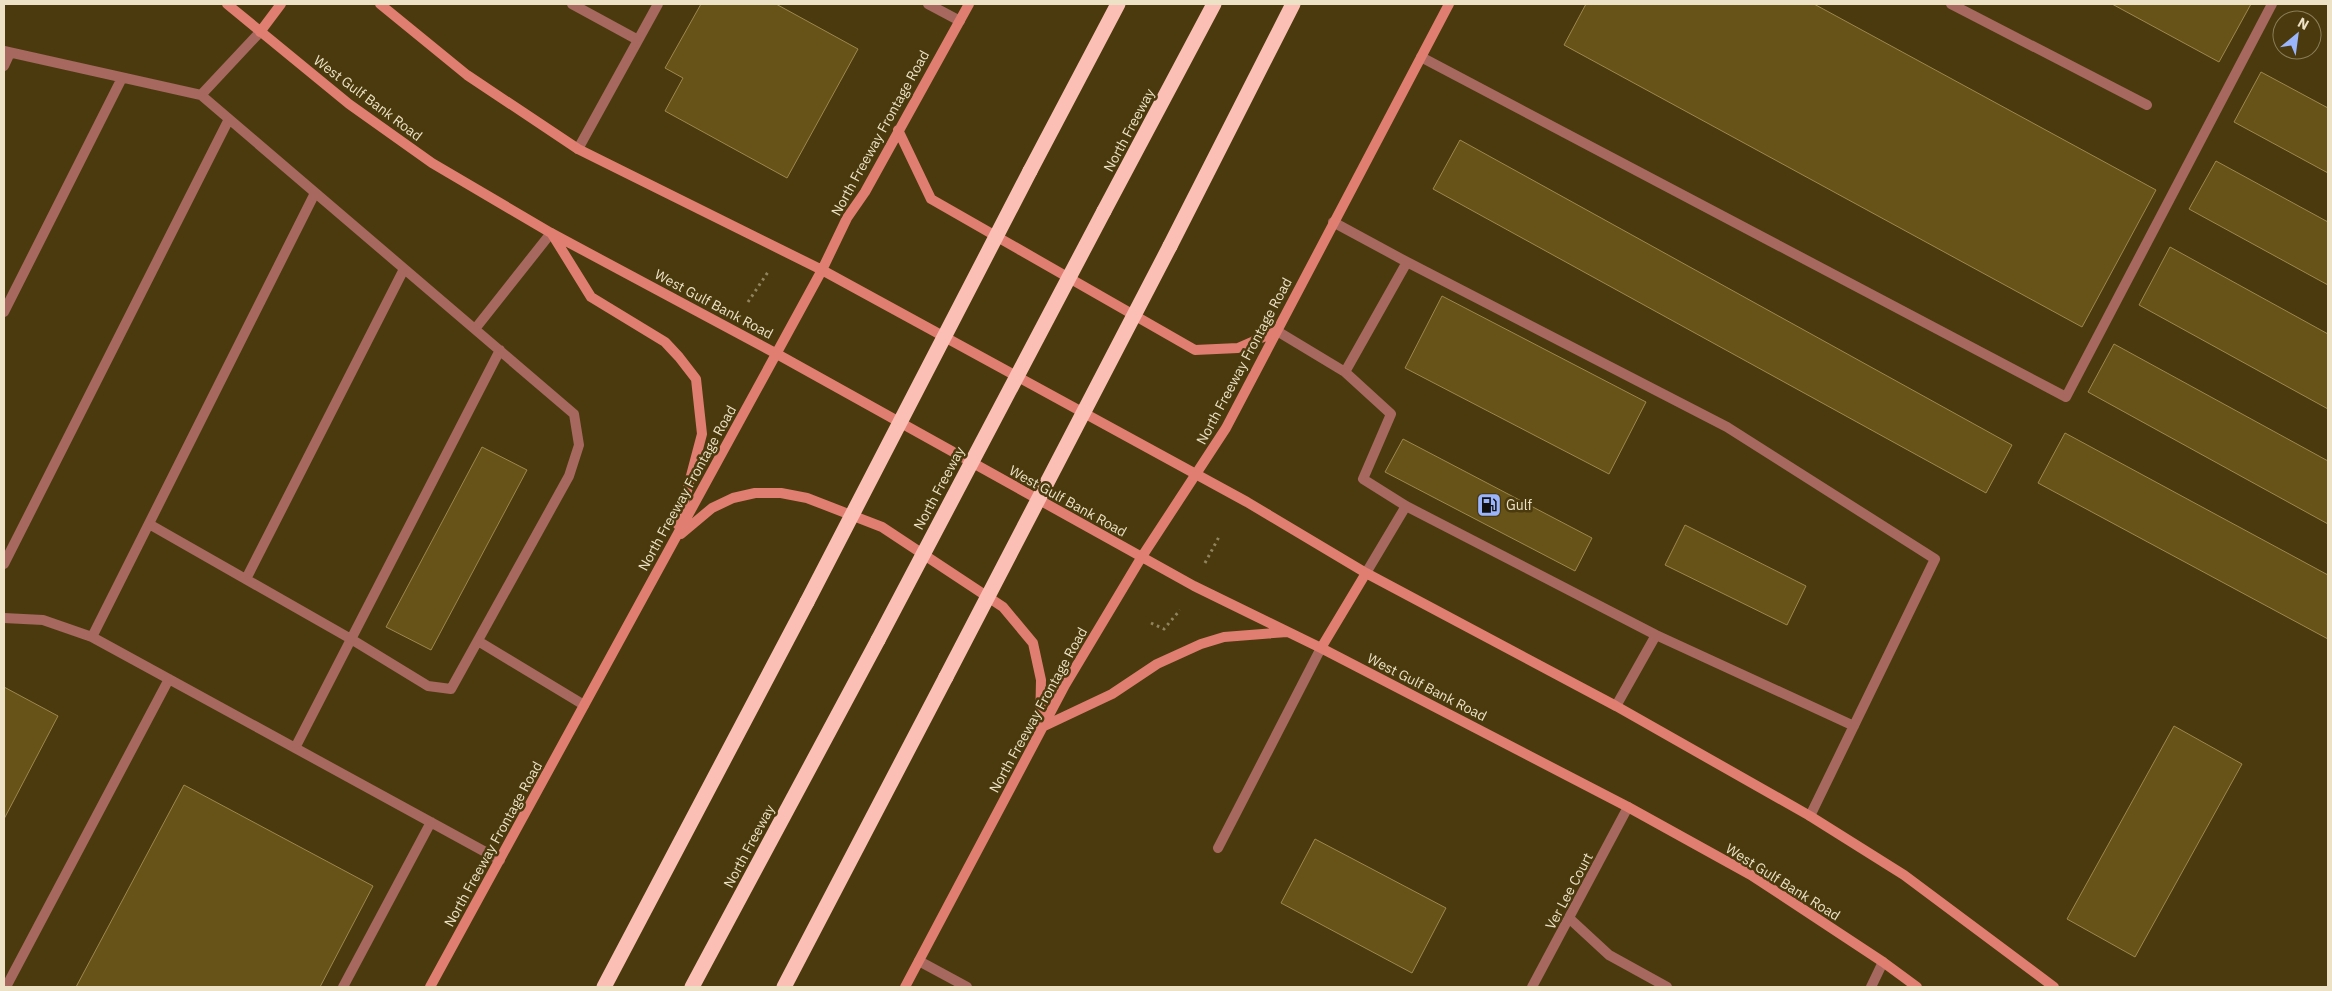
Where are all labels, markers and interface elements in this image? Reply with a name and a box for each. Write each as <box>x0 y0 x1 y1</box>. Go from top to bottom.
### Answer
north arrow <box>2272 10 2322 60</box>
text: N <box>2295 13 2312 34</box>
street label: North Freeway Frontage Road <box>827 47 933 219</box>
street label: West Gulf Bank Road <box>310 51 426 145</box>
street label: North Freeway <box>1099 85 1159 175</box>
street label: West Gulf Bank Road <box>652 265 776 343</box>
street label: North Freeway Frontage Road <box>1192 274 1296 448</box>
street label: North Freeway Frontage Road <box>634 402 740 574</box>
street label: North Freeway <box>909 443 969 533</box>
street label: West Gulf Bank Road <box>1006 461 1130 541</box>
fuel station icon: Gulf <box>1476 492 1502 518</box>
place label: Gulf <box>1506 496 1532 514</box>
street label: North Freeway Frontage Road <box>985 624 1091 796</box>
street label: West Gulf Bank Road <box>1364 649 1490 725</box>
street label: North Freeway Frontage Road <box>440 758 546 930</box>
street label: North Freeway <box>719 801 779 891</box>
street label: West Gulf Bank Road <box>1722 839 1844 925</box>
street label: Ver Lee Court <box>1541 849 1597 932</box>

